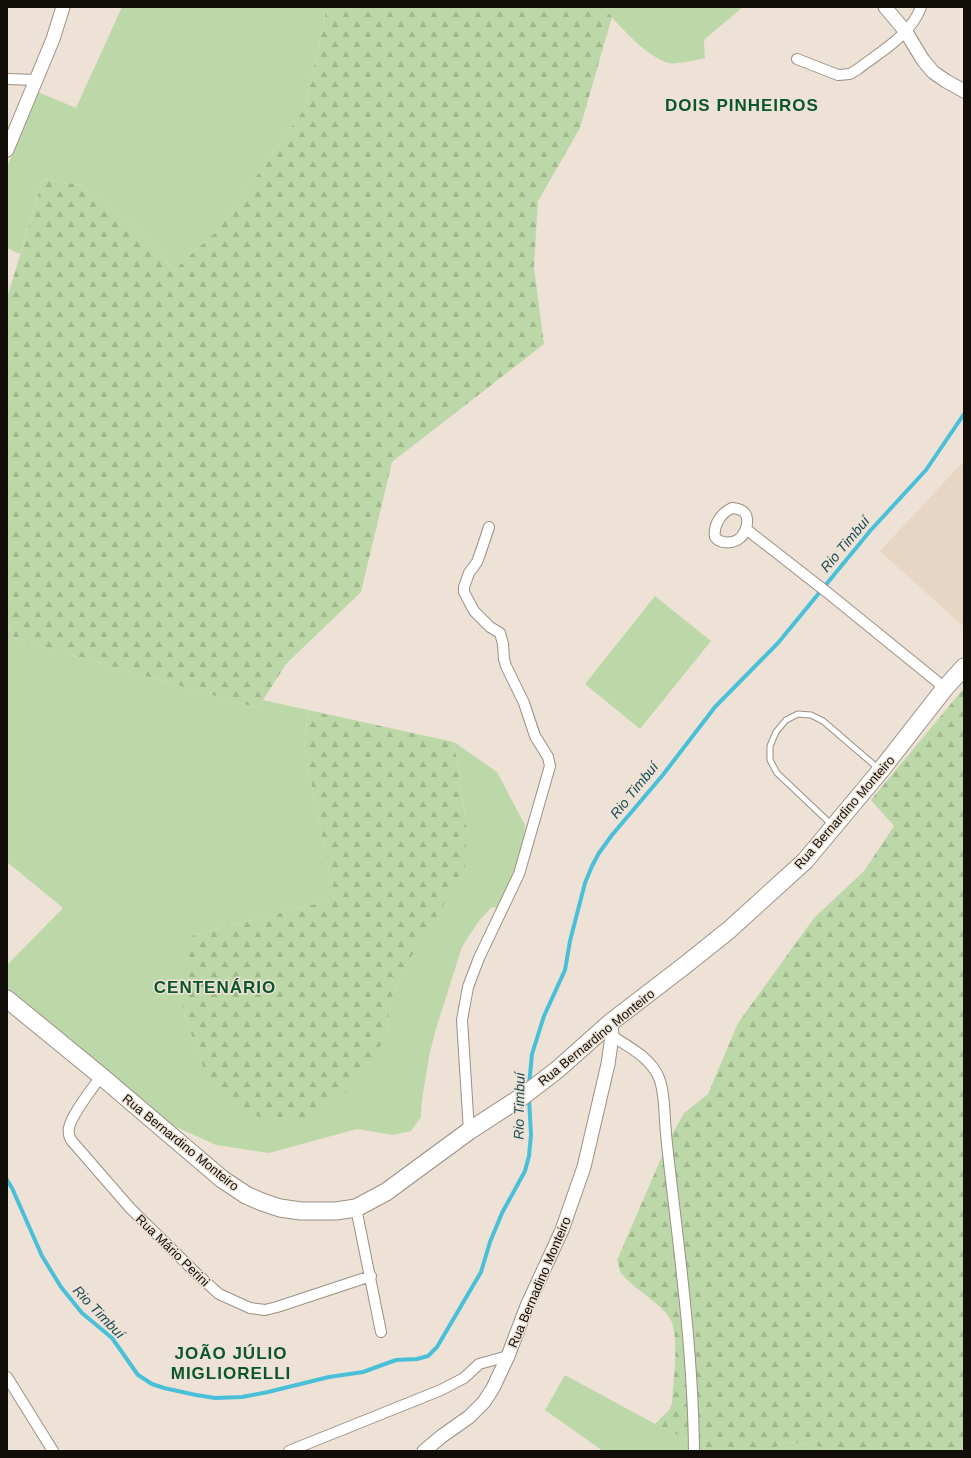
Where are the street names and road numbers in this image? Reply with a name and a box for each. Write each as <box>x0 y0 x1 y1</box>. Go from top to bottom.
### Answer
street label: Rua Bernardino Monteiro <box>791 753 898 872</box>
street label: Rua Bernardino Monteiro <box>535 986 657 1089</box>
street label: Rua Bernardino Monteiro <box>120 1091 242 1194</box>
street label: Rua Mário Perini <box>133 1211 213 1289</box>
street label: Rua Bernadino Monteiro <box>505 1214 574 1350</box>

